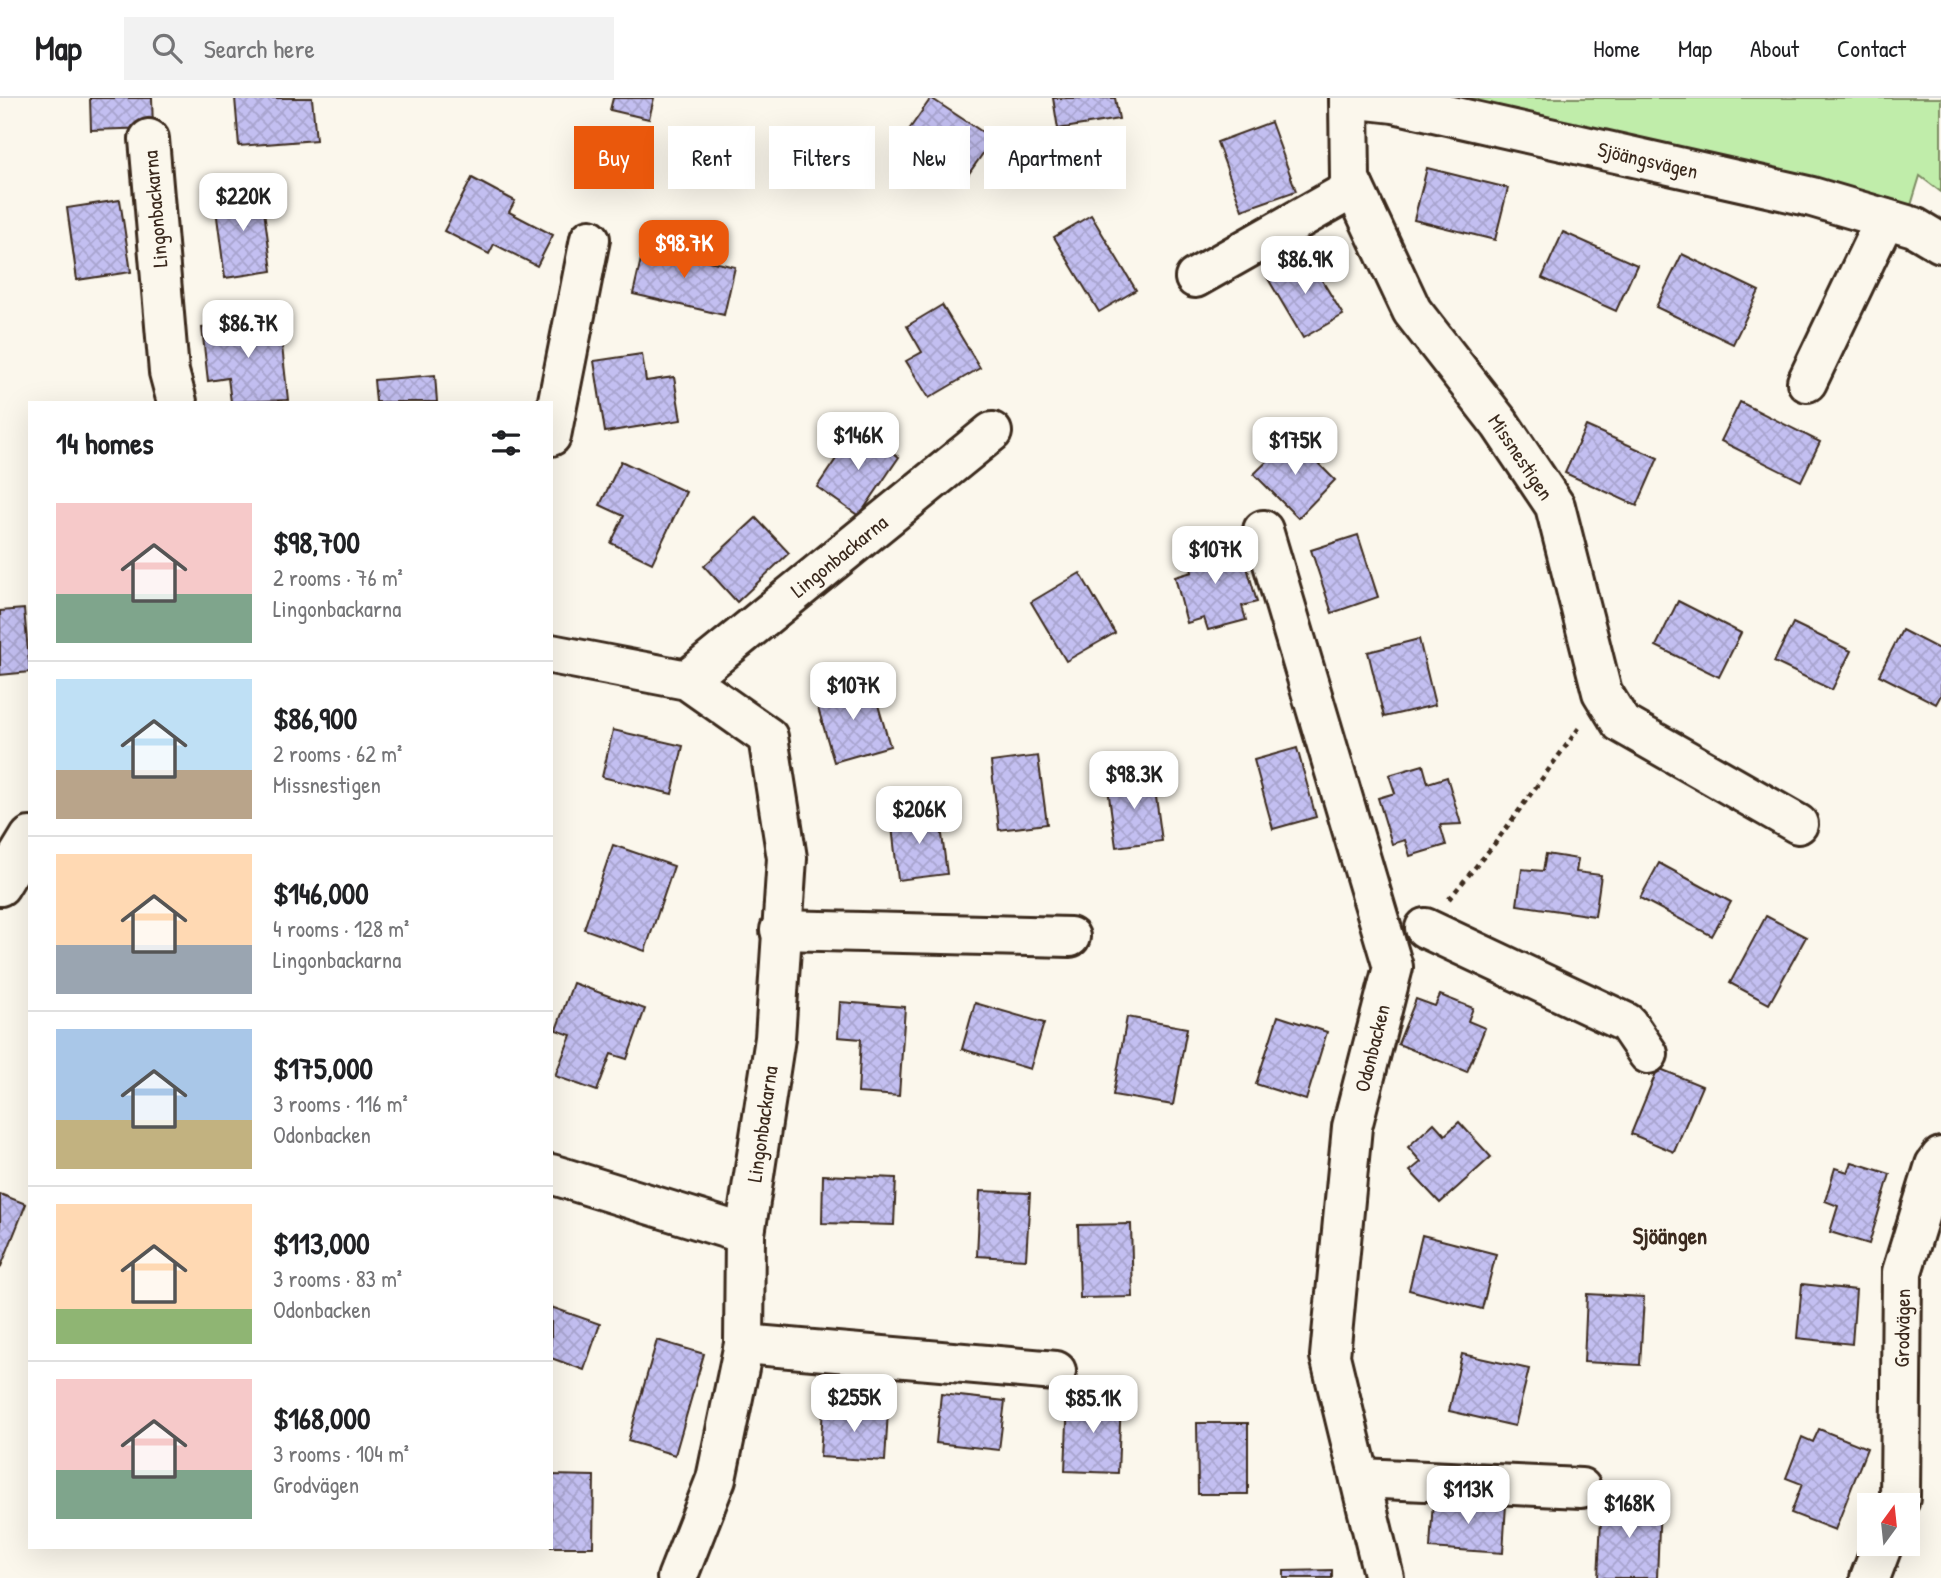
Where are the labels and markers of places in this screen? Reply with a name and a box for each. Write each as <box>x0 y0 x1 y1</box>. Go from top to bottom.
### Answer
pin: $220K <box>194 174 292 233</box>
pin: $98.7K <box>627 220 741 280</box>
pin: $86.9K <box>1248 236 1362 296</box>
pin: $86.7K <box>191 300 305 360</box>
pin: $146K <box>809 412 907 472</box>
pin: $175K <box>1246 418 1344 477</box>
pin: $107K <box>1166 526 1264 586</box>
pin: $107K <box>804 662 902 722</box>
pin: $98.3K <box>1077 752 1191 811</box>
pin: $206K <box>870 786 968 846</box>
pin: $255K <box>805 1374 903 1434</box>
pin: $85.1K <box>1036 1376 1150 1435</box>
pin: $113K <box>1419 1466 1517 1526</box>
pin: $168K <box>1580 1480 1678 1540</box>

